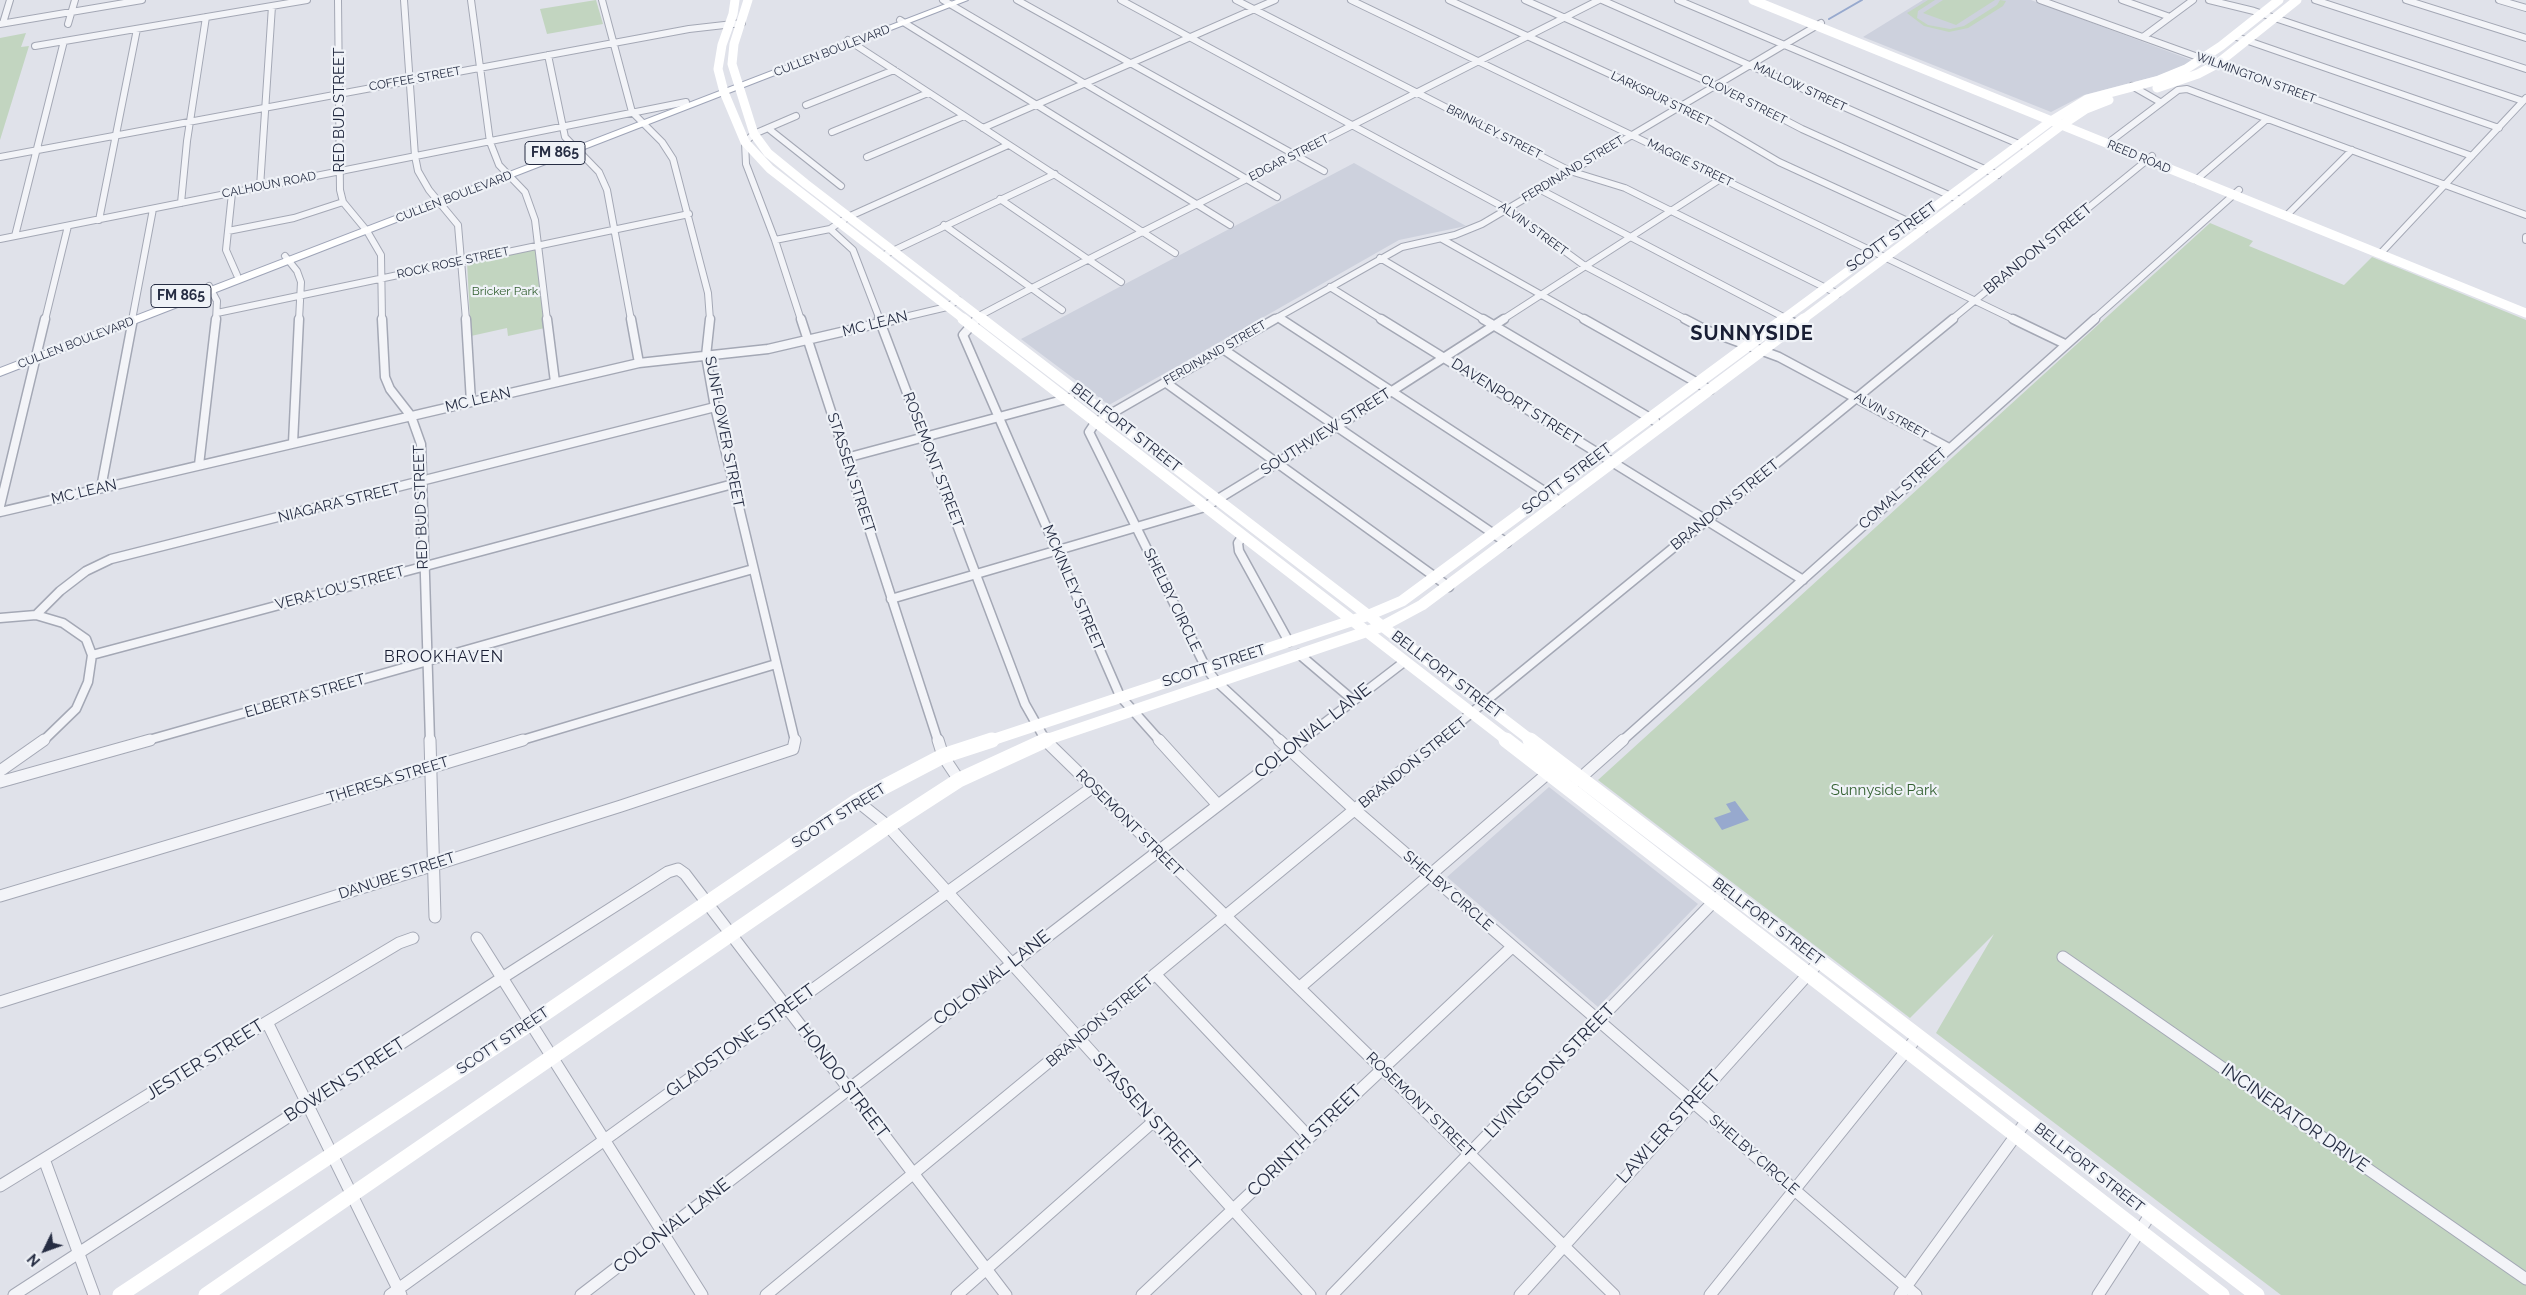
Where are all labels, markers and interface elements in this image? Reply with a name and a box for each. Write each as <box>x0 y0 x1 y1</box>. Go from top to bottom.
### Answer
street label: CULLEN BOULEVARD <box>772 22 892 80</box>
street label: RED BUD STREET <box>330 48 348 172</box>
street label: WILMINGTON STREET <box>2194 50 2318 106</box>
street label: MALLOW STREET <box>1751 59 1849 115</box>
street label: COFFEE STREET <box>368 64 462 94</box>
street label: LARKSPUR STREET <box>1609 68 1713 130</box>
street label: CLOVER STREET <box>1699 72 1789 128</box>
street label: BRINKLEY STREET <box>1444 102 1544 162</box>
street label: EDGAR STREET <box>1247 132 1331 184</box>
street label: FERDINAND STREET <box>1519 133 1627 205</box>
street label: MAGGIE STREET <box>1645 136 1735 190</box>
street label: REED ROAD <box>2105 137 2173 177</box>
road number: FM 865 <box>525 142 585 164</box>
street label: CULLEN BOULEVARD <box>394 168 514 226</box>
street label: CALHOUN ROAD <box>221 169 317 201</box>
street label: SCOTT STREET <box>1843 198 1941 276</box>
street label: ALVIN STREET <box>1496 199 1570 259</box>
street label: BRANDON STREET <box>1980 200 2096 298</box>
street label: ROCK ROSE STREET <box>395 244 511 282</box>
road number: FM 865 <box>151 284 211 308</box>
park label: Bricker Park <box>472 284 538 298</box>
street label: MC LEAN <box>840 307 910 341</box>
street label: CULLEN BOULEVARD <box>16 314 136 372</box>
street label: FERDINAND STREET <box>1161 318 1269 388</box>
district label: SUNNYSIDE <box>1689 322 1815 346</box>
street label: SUNFLOWER STREET <box>700 355 748 509</box>
street label: DAVENPORT STREET <box>1448 355 1584 449</box>
street label: BELLFORT STREET <box>1067 379 1185 477</box>
street label: MC LEAN <box>443 384 513 416</box>
street label: SOUTHVIEW STREET <box>1258 385 1394 479</box>
street label: ROSEMONT STREET <box>899 390 967 530</box>
street label: ALVIN STREET <box>1852 390 1930 442</box>
street label: STASSEN STREET <box>823 411 879 535</box>
street label: SCOTT STREET <box>1519 439 1615 519</box>
street label: RED BUD STREET <box>410 444 432 570</box>
street label: COMAL STREET <box>1855 445 1951 533</box>
street label: BRANDON STREET <box>1667 456 1783 554</box>
street label: MC LEAN <box>49 476 119 508</box>
street label: NIAGARA STREET <box>276 479 402 527</box>
street label: MCKINLEY STREET <box>1038 522 1108 654</box>
street label: SHELBY CIRCLE <box>1139 545 1205 655</box>
street label: VERA LOU STREET <box>273 562 407 614</box>
street label: BELLFORT STREET <box>1388 627 1506 723</box>
street label: SCOTT STREET <box>1160 641 1268 691</box>
district label: BROOKHAVEN <box>383 647 505 667</box>
street label: ELBERTA STREET <box>243 670 367 722</box>
street label: COLONIAL LANE <box>1250 679 1376 783</box>
street label: BRANDON STREET <box>1355 714 1471 812</box>
street label: THERESA STREET <box>325 753 451 807</box>
street label: ROSEMONT STREET <box>1072 766 1186 880</box>
street label: SCOTT STREET <box>789 780 889 852</box>
park label: Sunnyside Park <box>1831 781 1937 799</box>
street label: SHELBY CIRCLE <box>1399 847 1497 935</box>
street label: DANUBE STREET <box>336 849 458 903</box>
street label: BELLFORT STREET <box>1709 874 1827 970</box>
street label: COLONIAL LANE <box>929 926 1055 1030</box>
street label: BRANDON STREET <box>1043 971 1157 1071</box>
street label: GLADSTONE STREET <box>662 980 820 1102</box>
street label: LIVINGSTON STREET <box>1480 999 1620 1143</box>
street label: SCOTT STREET <box>453 1003 553 1079</box>
street label: JESTER STREET <box>142 1015 268 1105</box>
street label: HONDO STREET <box>793 1019 893 1143</box>
street label: BOWEN STREET <box>280 1033 410 1127</box>
street label: STASSEN STREET <box>1088 1049 1204 1175</box>
street label: ROSEMONT STREET <box>1362 1049 1478 1161</box>
street label: INCINERATOR DRIVE <box>2217 1059 2373 1177</box>
street label: LAWLER STREET <box>1613 1066 1725 1188</box>
street label: CORINTH STREET <box>1243 1081 1367 1201</box>
street label: SHELBY CIRCLE <box>1705 1111 1803 1199</box>
street label: BELLFORT STREET <box>2030 1119 2148 1217</box>
street label: COLONIAL LANE <box>609 1174 735 1278</box>
north arrow <box>20 1225 70 1275</box>
text: N <box>24 1251 43 1269</box>

